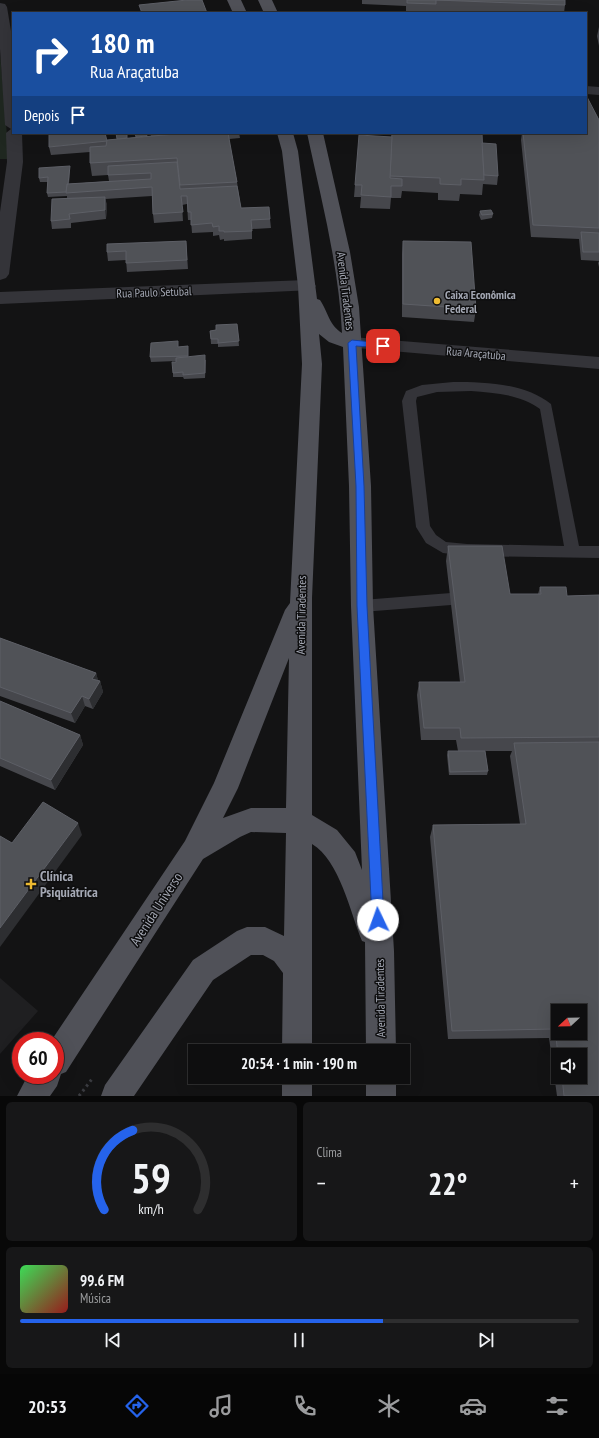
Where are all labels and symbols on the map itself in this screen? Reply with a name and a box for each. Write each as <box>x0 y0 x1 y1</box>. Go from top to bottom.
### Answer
street label: Avenida Tiradentes <box>334 251 358 331</box>
street label: Rua Paulo Setubal <box>116 283 192 301</box>
place label: Caixa Econômica Federal <box>445 287 516 316</box>
marker: Caixa Econômica Federal <box>432 296 442 306</box>
pin <box>366 329 400 363</box>
street label: Rua Araçatuba <box>446 343 506 363</box>
street label: Avenida Tiradentes <box>293 576 309 654</box>
place label: Clínica Psiquiátrica <box>40 867 98 901</box>
street label: Avenida Universo <box>126 869 186 949</box>
marker: Clínica Psiquiátrica <box>25 878 37 890</box>
position arrow <box>357 899 399 941</box>
street label: Avenida Tiradentes <box>372 959 388 1037</box>
north arrow <box>551 1004 587 1040</box>
speed limit sign: 60 <box>12 1032 64 1084</box>

